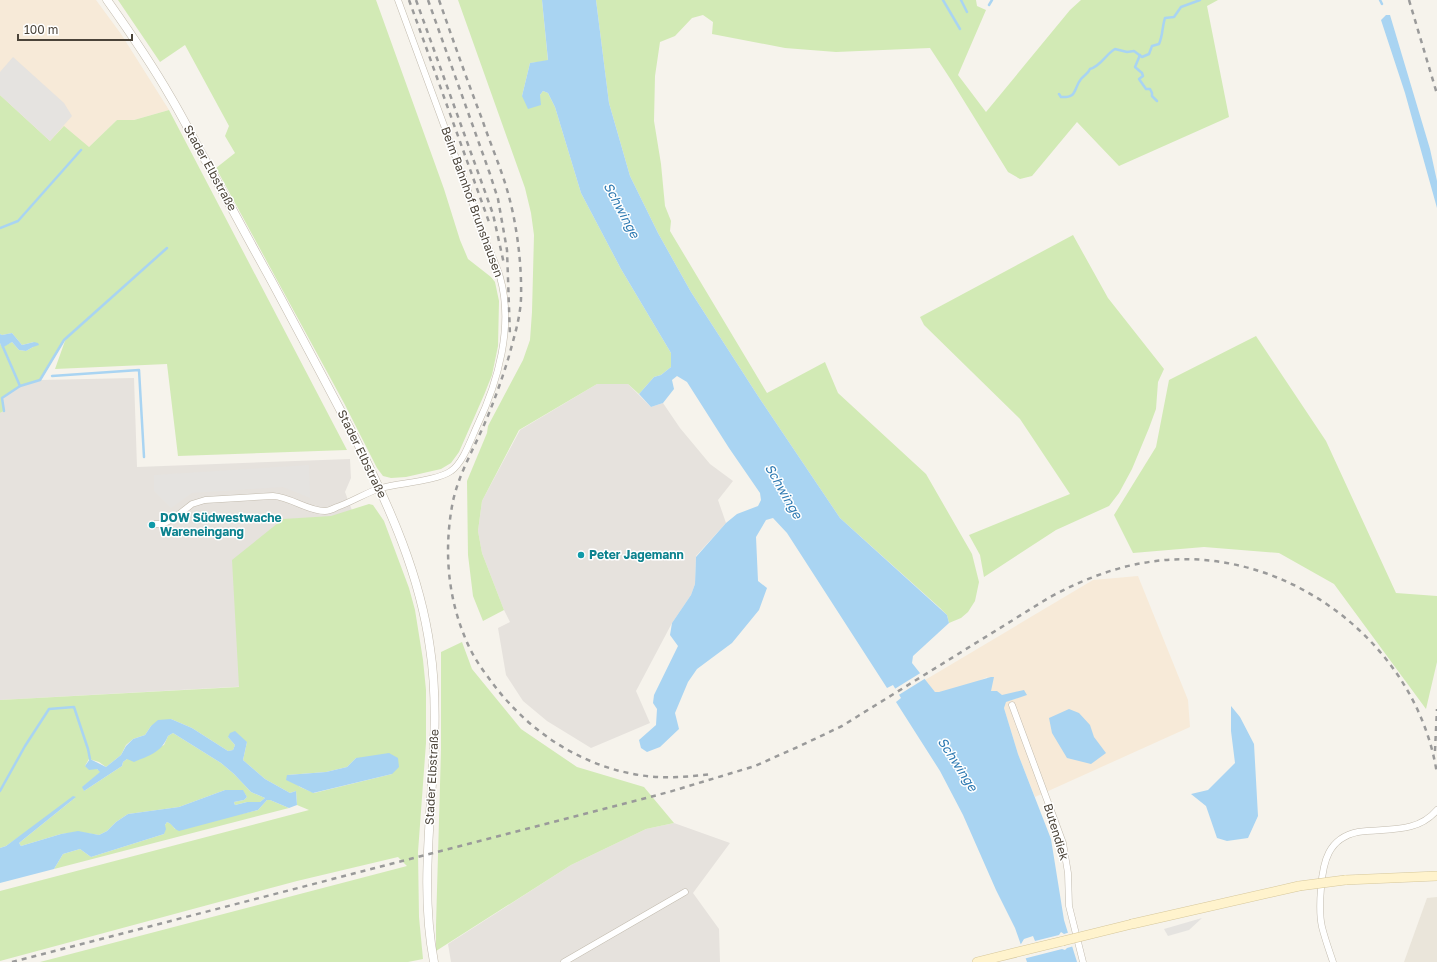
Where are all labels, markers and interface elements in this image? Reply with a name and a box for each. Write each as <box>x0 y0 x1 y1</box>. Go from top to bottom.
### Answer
scale bar <box>18 16 132 42</box>
text: 100 m <box>24 22 58 37</box>
street label: Stader Elbstraße <box>181 122 240 213</box>
street label: Beim Bahnhof Brunshausen <box>438 125 507 279</box>
water label: Schwinge <box>601 179 644 242</box>
street label: Stader Elbstraße <box>335 407 390 500</box>
water label: Schwinge <box>762 461 807 523</box>
place label: DOW Südwestwache Wareneingang <box>160 510 282 539</box>
marker: DOW Südwestwache Wareneingang <box>147 520 157 530</box>
place label: Peter Jagemann <box>589 547 684 562</box>
marker: Peter Jagemann <box>576 550 586 560</box>
street label: Stader Elbstraße <box>421 729 442 825</box>
water label: Schwinge <box>935 734 982 795</box>
street label: Butendiek <box>1041 802 1072 862</box>

